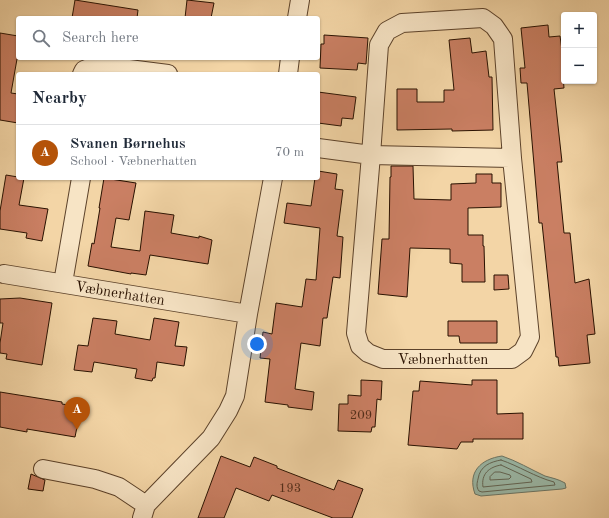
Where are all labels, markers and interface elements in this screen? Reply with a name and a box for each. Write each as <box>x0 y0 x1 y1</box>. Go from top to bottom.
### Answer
map controls <box>561 12 597 84</box>
button: + <box>561 12 597 48</box>
search box <box>16 16 320 60</box>
icon: search <box>30 27 52 49</box>
text: Search here <box>62 31 139 46</box>
button: − <box>561 48 597 84</box>
text: Nearby <box>32 90 87 107</box>
text: Svanen Børnehus <box>70 137 185 152</box>
text: A <box>40 146 50 159</box>
text: 70 m <box>275 146 304 159</box>
text: School · Væbnerhatten <box>70 155 197 168</box>
street label: Væbnerhatten <box>74 280 166 309</box>
your location <box>247 334 267 354</box>
street label: Væbnerhatten <box>398 353 488 368</box>
pin: A <box>64 397 90 430</box>
house number: 209 <box>350 409 372 422</box>
house number: 193 <box>279 482 301 495</box>

